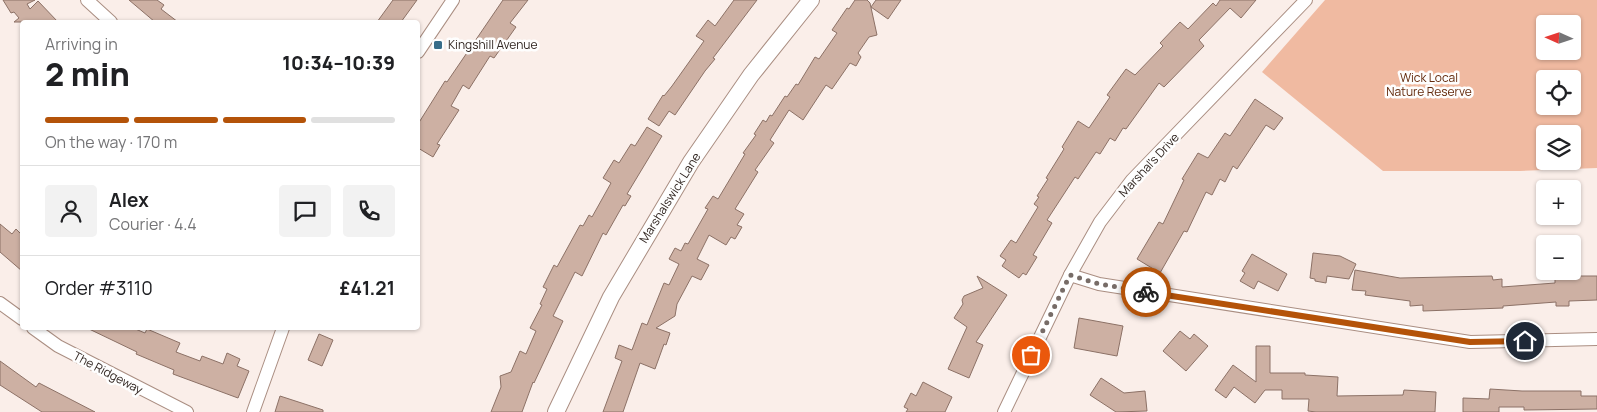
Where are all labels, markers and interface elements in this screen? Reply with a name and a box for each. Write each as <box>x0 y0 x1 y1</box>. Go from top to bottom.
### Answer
north arrow <box>1536 15 1581 60</box>
map controls <box>1536 15 1581 280</box>
text: Arriving in <box>45 33 118 55</box>
place label: Kingshill Avenue <box>448 36 537 53</box>
marker: Kingshill Avenue <box>432 39 444 51</box>
text: 10:34–10:39 <box>282 50 395 76</box>
text: 2 min <box>45 52 130 96</box>
park label: Wick Local Nature Reserve <box>1386 69 1472 100</box>
button: locate <box>1536 70 1581 115</box>
button: layers <box>1536 125 1581 170</box>
street label: Marshal's Drive <box>1115 129 1183 200</box>
text: On the way · 170 m <box>45 131 177 153</box>
street label: Marshalswick Lane <box>635 149 704 246</box>
button: + <box>1536 180 1581 225</box>
button: person <box>45 185 97 237</box>
button: chat <box>279 185 331 237</box>
button: phone <box>343 185 395 237</box>
text: Alex <box>109 187 149 213</box>
text: Courier · 4.4 <box>109 213 197 235</box>
button: − <box>1536 235 1581 280</box>
courier <box>1121 267 1171 317</box>
text: Order #3110 <box>45 275 153 301</box>
text: £41.21 <box>340 275 395 301</box>
icon: bike <box>1132 278 1160 306</box>
pin <box>1504 320 1546 362</box>
icon: home <box>1511 327 1539 355</box>
pin <box>1010 334 1052 376</box>
icon: bag <box>1017 341 1045 369</box>
street label: The Ridgeway <box>70 347 147 398</box>

